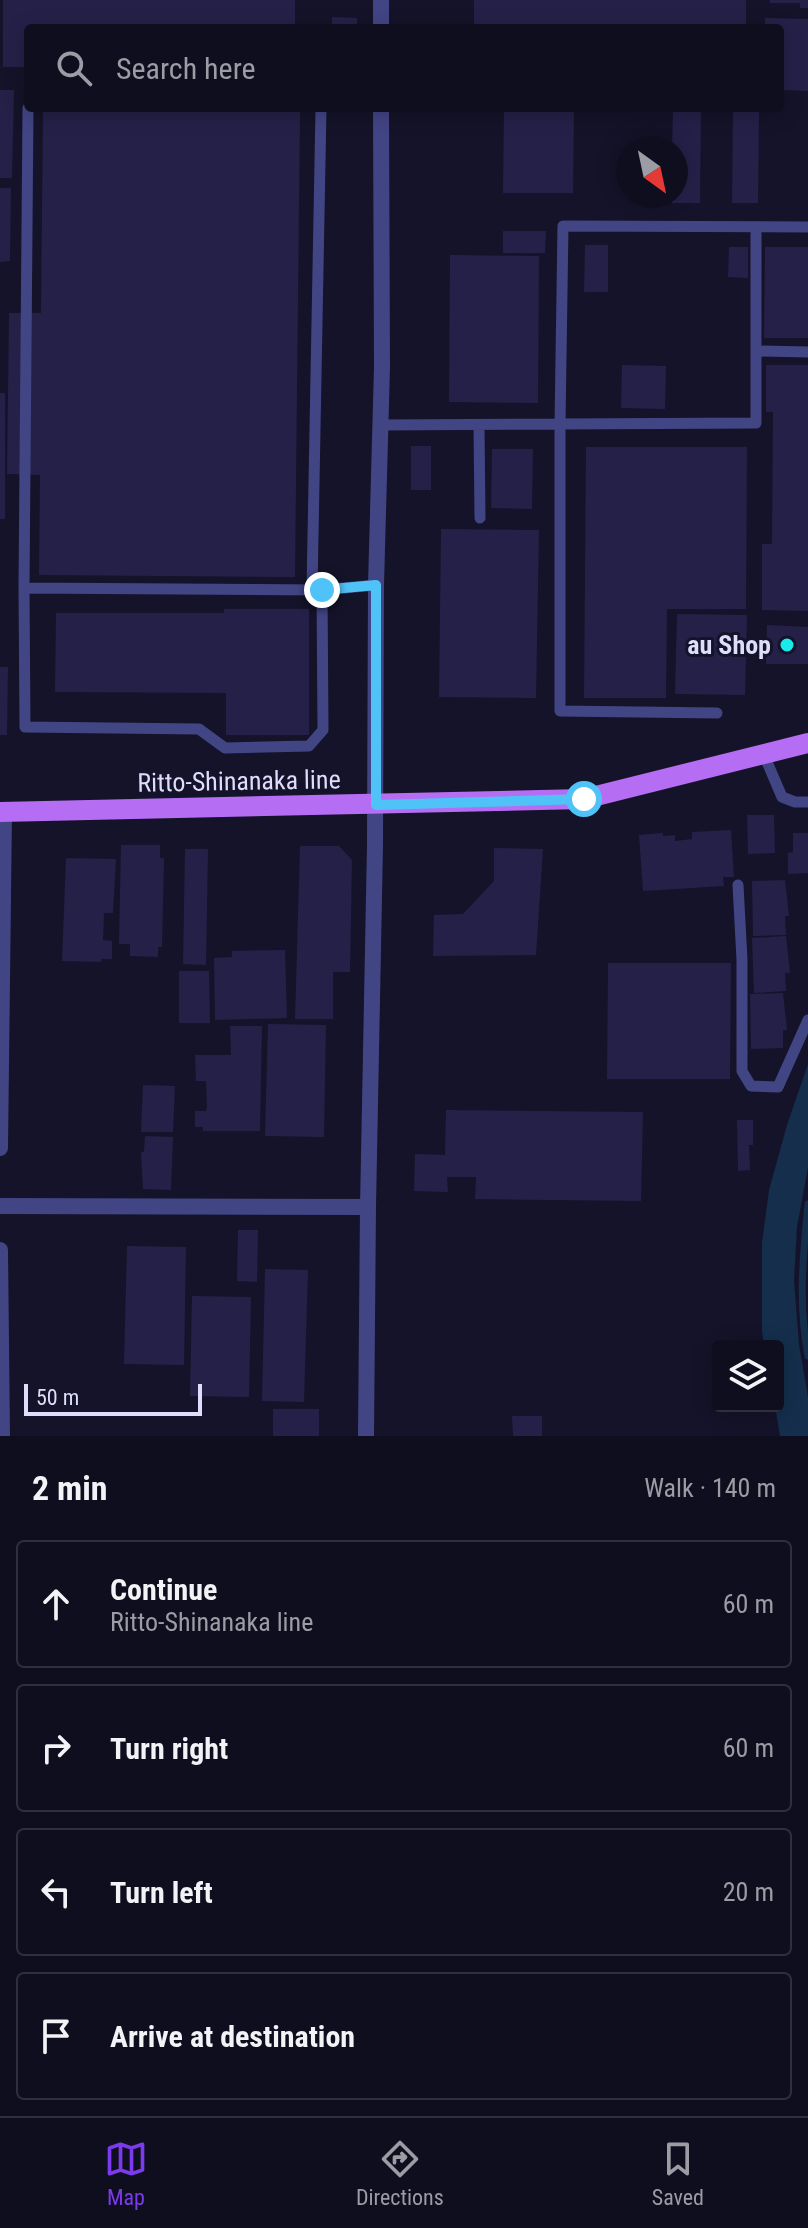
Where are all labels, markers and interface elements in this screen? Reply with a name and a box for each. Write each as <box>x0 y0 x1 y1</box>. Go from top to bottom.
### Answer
search box <box>24 24 784 112</box>
icon: search <box>52 46 96 90</box>
text: Search here <box>116 51 256 86</box>
north arrow <box>616 136 688 208</box>
route end <box>304 572 340 608</box>
place label: au Shop <box>687 630 771 660</box>
marker: au Shop <box>778 636 796 654</box>
street label: Ritto-Shinanaka line <box>137 764 341 798</box>
route start <box>566 781 602 817</box>
map controls <box>712 1340 784 1412</box>
button: layers <box>712 1340 784 1412</box>
scale bar <box>24 1380 202 1416</box>
text: 50 m <box>36 1385 79 1410</box>
text: 2 min <box>32 1468 108 1508</box>
text: Walk · 140 m <box>644 1473 776 1503</box>
text: Continue <box>110 1572 217 1607</box>
icon: ahead <box>34 1582 78 1626</box>
text: 60 m <box>723 1589 774 1619</box>
text: Ritto-Shinanaka line <box>110 1607 313 1637</box>
icon: right <box>34 1726 78 1770</box>
text: Turn right <box>110 1731 228 1766</box>
text: 60 m <box>723 1733 774 1763</box>
icon: left <box>34 1870 78 1914</box>
text: Turn left <box>110 1875 213 1910</box>
text: 20 m <box>723 1877 774 1907</box>
icon: arrive <box>34 2014 78 2058</box>
text: Arrive at destination <box>110 2019 355 2054</box>
tab: Map <box>104 2137 148 2210</box>
tab: Directions <box>356 2137 444 2210</box>
tab: Saved <box>652 2137 704 2210</box>

